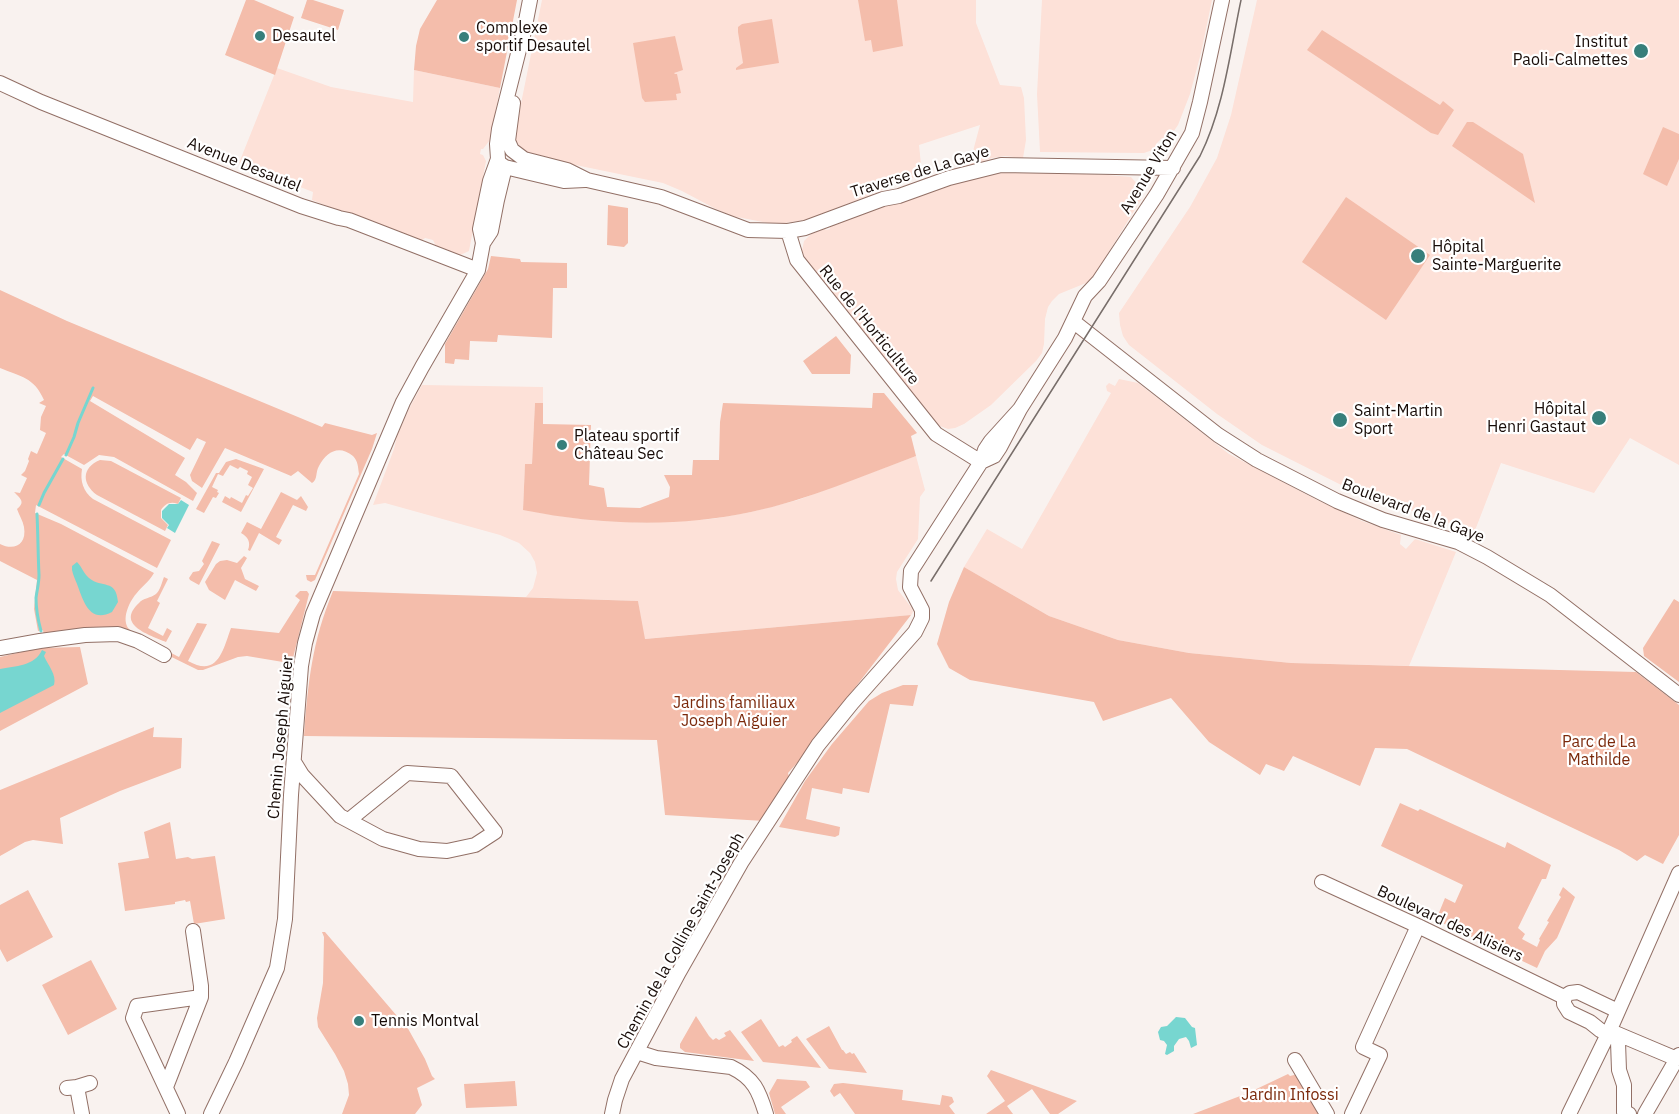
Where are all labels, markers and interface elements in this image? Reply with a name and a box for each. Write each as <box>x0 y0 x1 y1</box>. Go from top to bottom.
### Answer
place label: Complexe sportif Desautel <box>476 18 590 56</box>
place label: Desautel <box>272 26 336 46</box>
marker: Desautel <box>253 29 267 43</box>
marker: Complexe sportif Desautel <box>457 30 471 44</box>
place label: Institut Paoli-Calmettes <box>1513 32 1628 70</box>
marker: Institut Paoli-Calmettes <box>1632 42 1650 60</box>
street label: Avenue Viton <box>1116 127 1182 217</box>
street label: Avenue Desautel <box>184 133 304 197</box>
street label: Traverse de La Gaye <box>848 142 992 202</box>
place label: Hôpital Sainte-Marguerite <box>1432 237 1561 275</box>
marker: Hôpital Sainte-Marguerite <box>1409 247 1427 265</box>
street label: Rue de l'Horticulture <box>815 261 923 389</box>
place label: Hôpital Henri Gastaut <box>1487 399 1586 437</box>
place label: Saint-Martin Sport <box>1354 401 1443 439</box>
marker: Hôpital Henri Gastaut <box>1590 409 1608 427</box>
marker: Saint-Martin Sport <box>1331 411 1349 429</box>
place label: Plateau sportif Château Sec <box>574 426 679 464</box>
marker: Plateau sportif Château Sec <box>555 438 569 452</box>
street label: Boulevard de la Gaye <box>1339 475 1487 547</box>
street label: Chemin Joseph Aiguier <box>264 654 298 820</box>
park label: Jardins familiaux Joseph Aiguier <box>673 693 795 731</box>
park label: Parc de La Mathilde <box>1562 732 1636 770</box>
street label: Chemin de la Colline Saint-Joseph <box>613 829 749 1053</box>
street label: Boulevard des Alisiers <box>1374 882 1526 966</box>
place label: Tennis Montval <box>371 1011 479 1031</box>
marker: Tennis Montval <box>352 1014 366 1028</box>
park label: Jardin Infossi <box>1241 1085 1339 1105</box>

